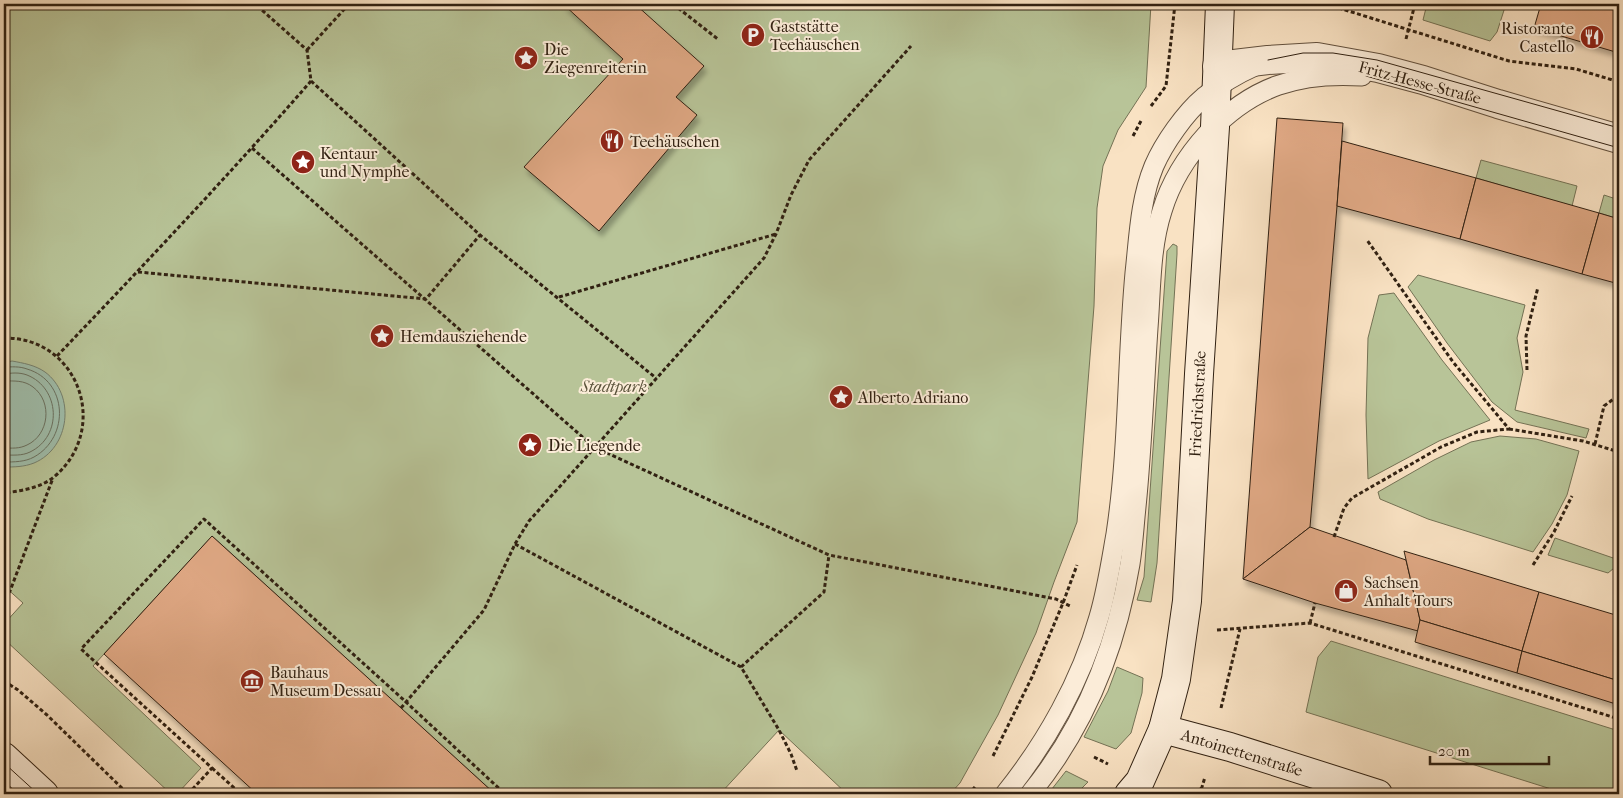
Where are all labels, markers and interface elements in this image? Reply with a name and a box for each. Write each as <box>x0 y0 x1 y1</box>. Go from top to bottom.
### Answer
place label: Gaststätte Teehäuschen <box>770 17 860 54</box>
place label: Ristorante Castello <box>1501 19 1574 56</box>
parking icon: Gaststätte Teehäuschen <box>740 22 766 48</box>
restaurant icon: Ristorante Castello <box>1579 24 1605 50</box>
place label: Die Ziegenreiterin <box>544 40 648 77</box>
place icon: Die Ziegenreiterin <box>513 45 539 71</box>
street label: Fritz-Hesse-Straße <box>1357 57 1483 108</box>
restaurant icon: Teehäuschen <box>599 128 625 154</box>
place label: Teehäuschen <box>630 132 720 151</box>
place label: Kentaur und Nymphe <box>319 144 409 181</box>
place icon: Kentaur und Nymphe <box>290 149 316 175</box>
place icon: Hemdausziehende <box>369 323 395 349</box>
place label: Hemdausziehende <box>400 327 527 346</box>
street label: Friedrichstraße <box>1185 350 1210 458</box>
park label: Stadtpark <box>580 377 647 396</box>
place icon: Alberto Adriano <box>828 384 854 410</box>
place label: Alberto Adriano <box>857 388 968 407</box>
place icon: Die Liegende <box>517 432 543 458</box>
place label: Die Liegende <box>548 436 641 455</box>
place label: Sachsen Anhalt Tours <box>1363 573 1453 610</box>
shop icon: Sachsen Anhalt Tours <box>1333 578 1359 604</box>
place label: Bauhaus Museum Dessau <box>270 663 381 700</box>
museum icon: Bauhaus Museum Dessau <box>239 668 265 694</box>
street label: Antoinettenstraße <box>1178 725 1305 780</box>
scale bar <box>1430 733 1549 765</box>
text: 20 m <box>1438 742 1470 760</box>

